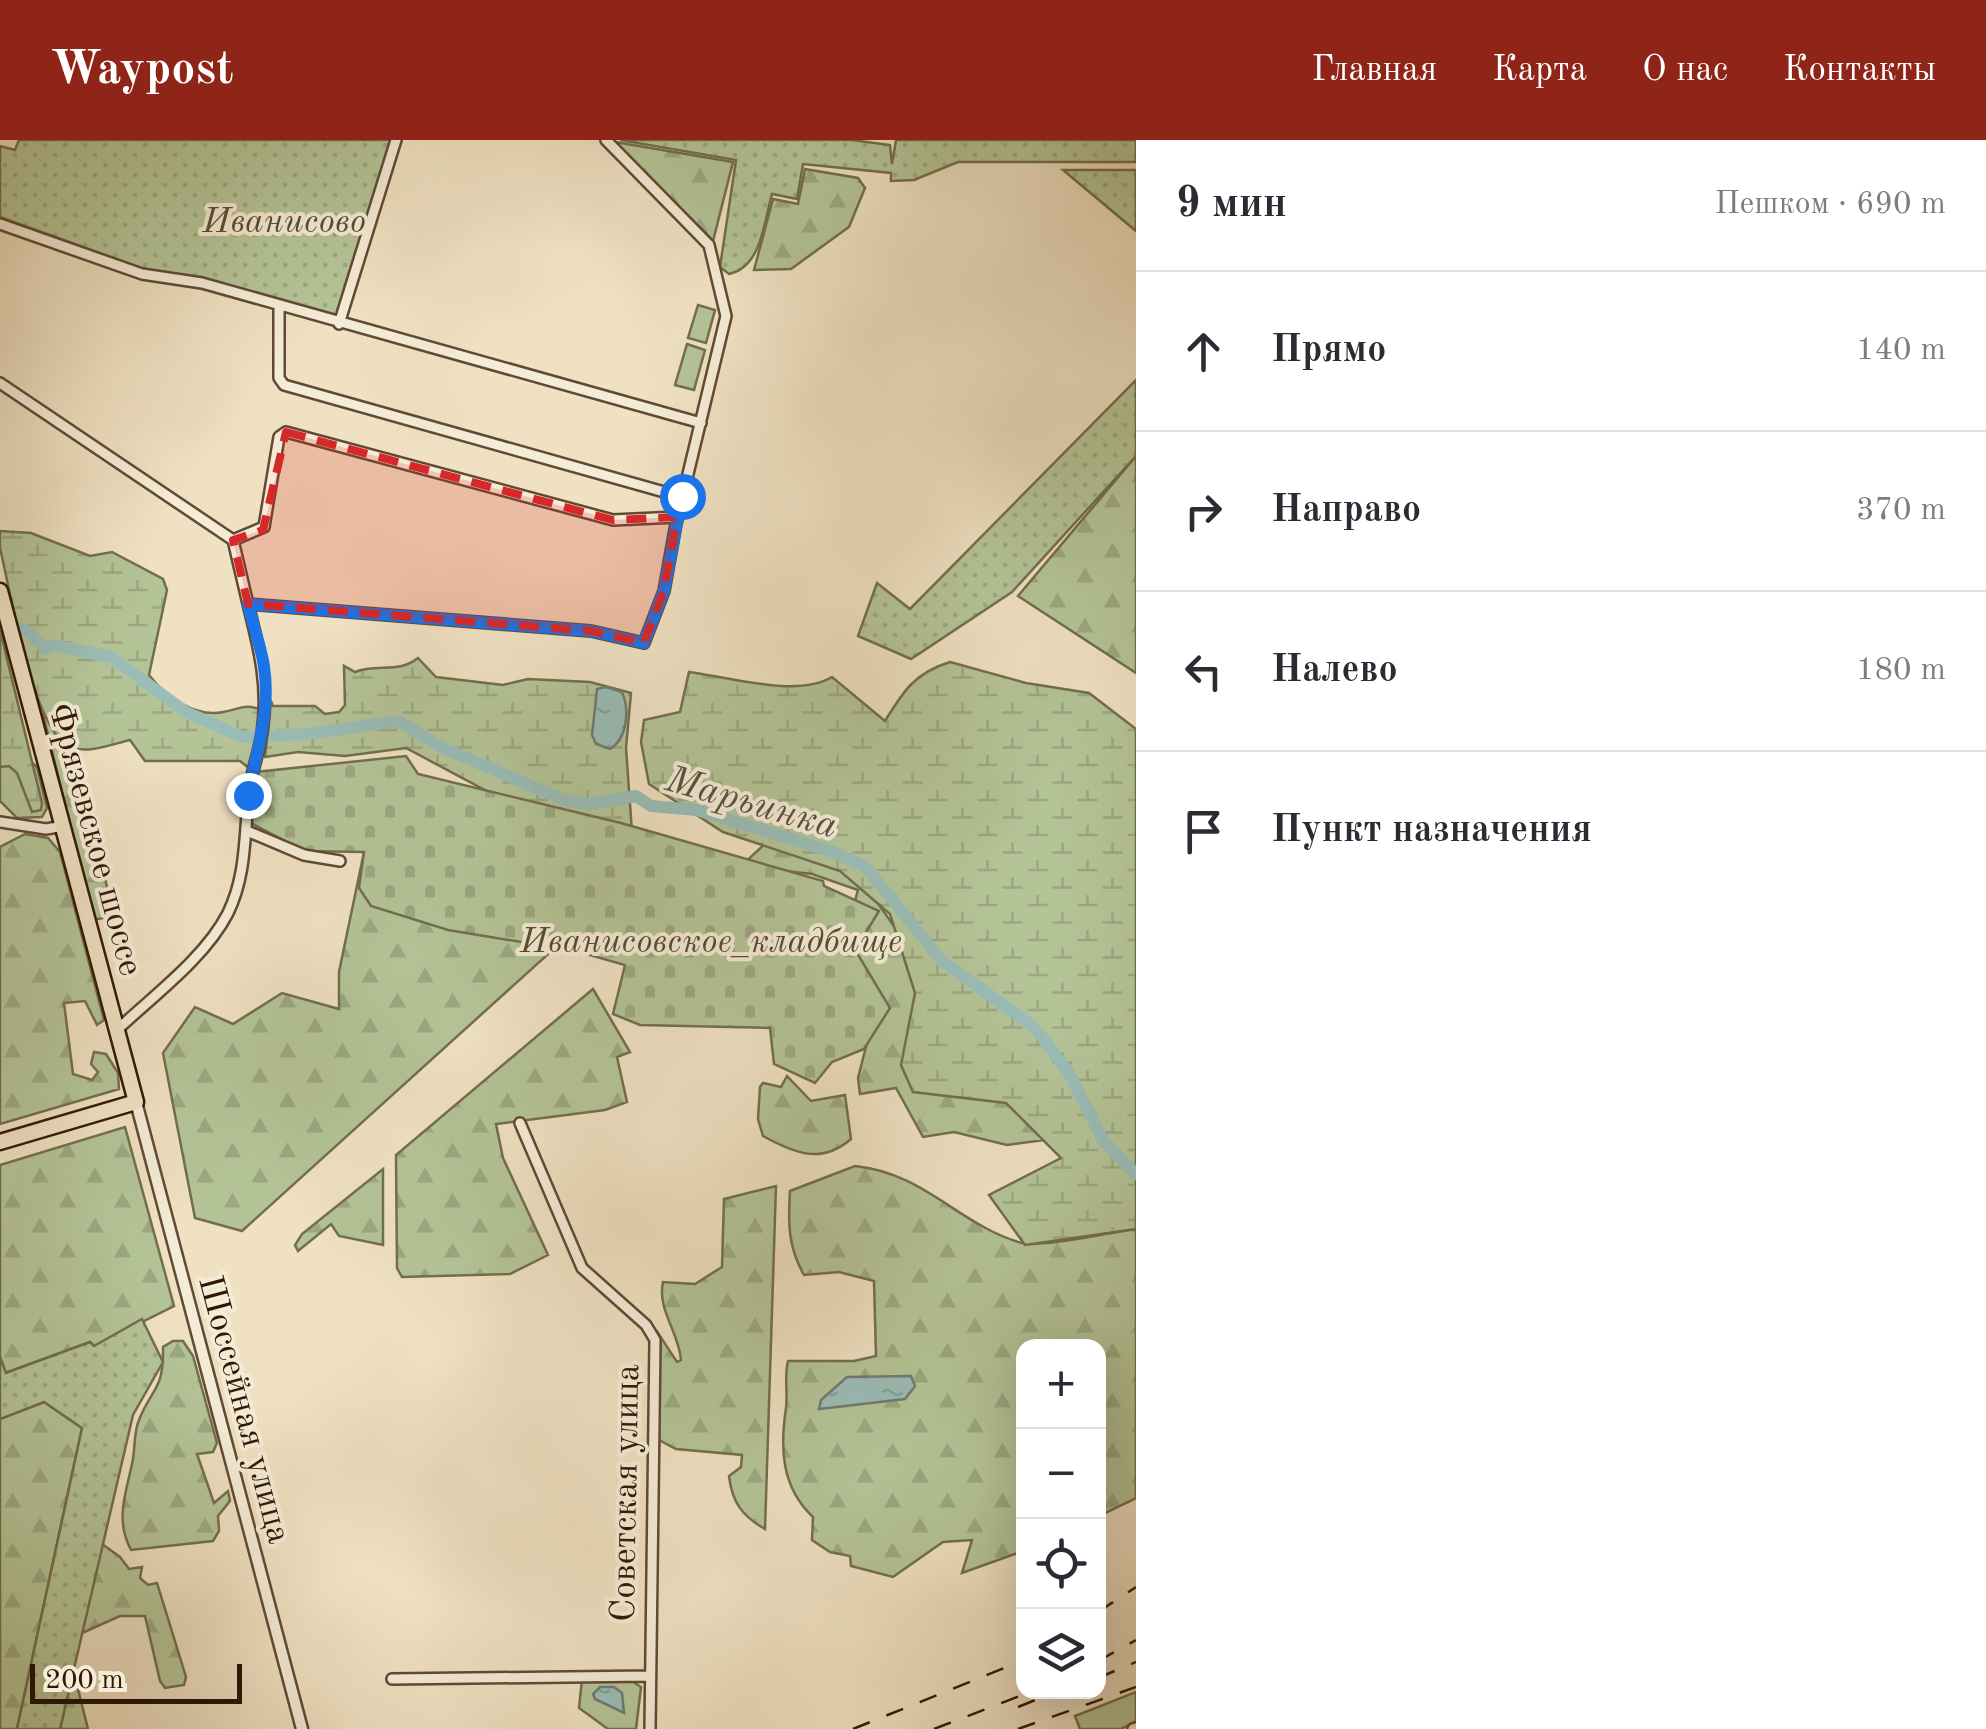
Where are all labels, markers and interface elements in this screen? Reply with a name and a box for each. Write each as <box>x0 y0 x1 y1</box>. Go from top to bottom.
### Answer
text: Waypost <box>50 46 234 94</box>
text: Главная <box>1311 53 1437 88</box>
text: Карта <box>1492 53 1587 88</box>
text: О нас <box>1642 53 1728 88</box>
text: Контакты <box>1783 53 1936 88</box>
text: 9 мин <box>1176 184 1287 226</box>
text: Пешком · 690 m <box>1714 189 1946 221</box>
park label: Иванисово <box>201 205 366 240</box>
icon: ahead <box>1176 324 1231 379</box>
text: Прямо <box>1271 332 1386 370</box>
text: 140 m <box>1856 335 1946 367</box>
route start <box>660 474 706 520</box>
icon: right <box>1176 484 1231 539</box>
text: Направо <box>1271 492 1421 530</box>
text: 370 m <box>1856 495 1946 527</box>
icon: left <box>1176 644 1231 699</box>
text: Налево <box>1271 652 1398 690</box>
text: 180 m <box>1856 655 1946 687</box>
street label: Фрязевское шоссе <box>41 700 148 980</box>
water label: Марьинка <box>660 761 841 847</box>
route end <box>226 773 272 819</box>
icon: arrive <box>1176 804 1231 859</box>
text: Пункт назначения <box>1271 812 1592 850</box>
park label: Иванисовское_кладбище <box>519 925 902 960</box>
street label: Шоссейная улица <box>191 1272 296 1547</box>
map controls <box>1016 1339 1106 1699</box>
button: + <box>1016 1339 1106 1429</box>
street label: Советская улица <box>607 1364 646 1622</box>
button: − <box>1016 1429 1106 1519</box>
button: locate <box>1016 1519 1106 1609</box>
button: layers <box>1016 1609 1106 1699</box>
scale bar <box>30 1659 242 1704</box>
text: 200 m <box>45 1667 124 1695</box>

